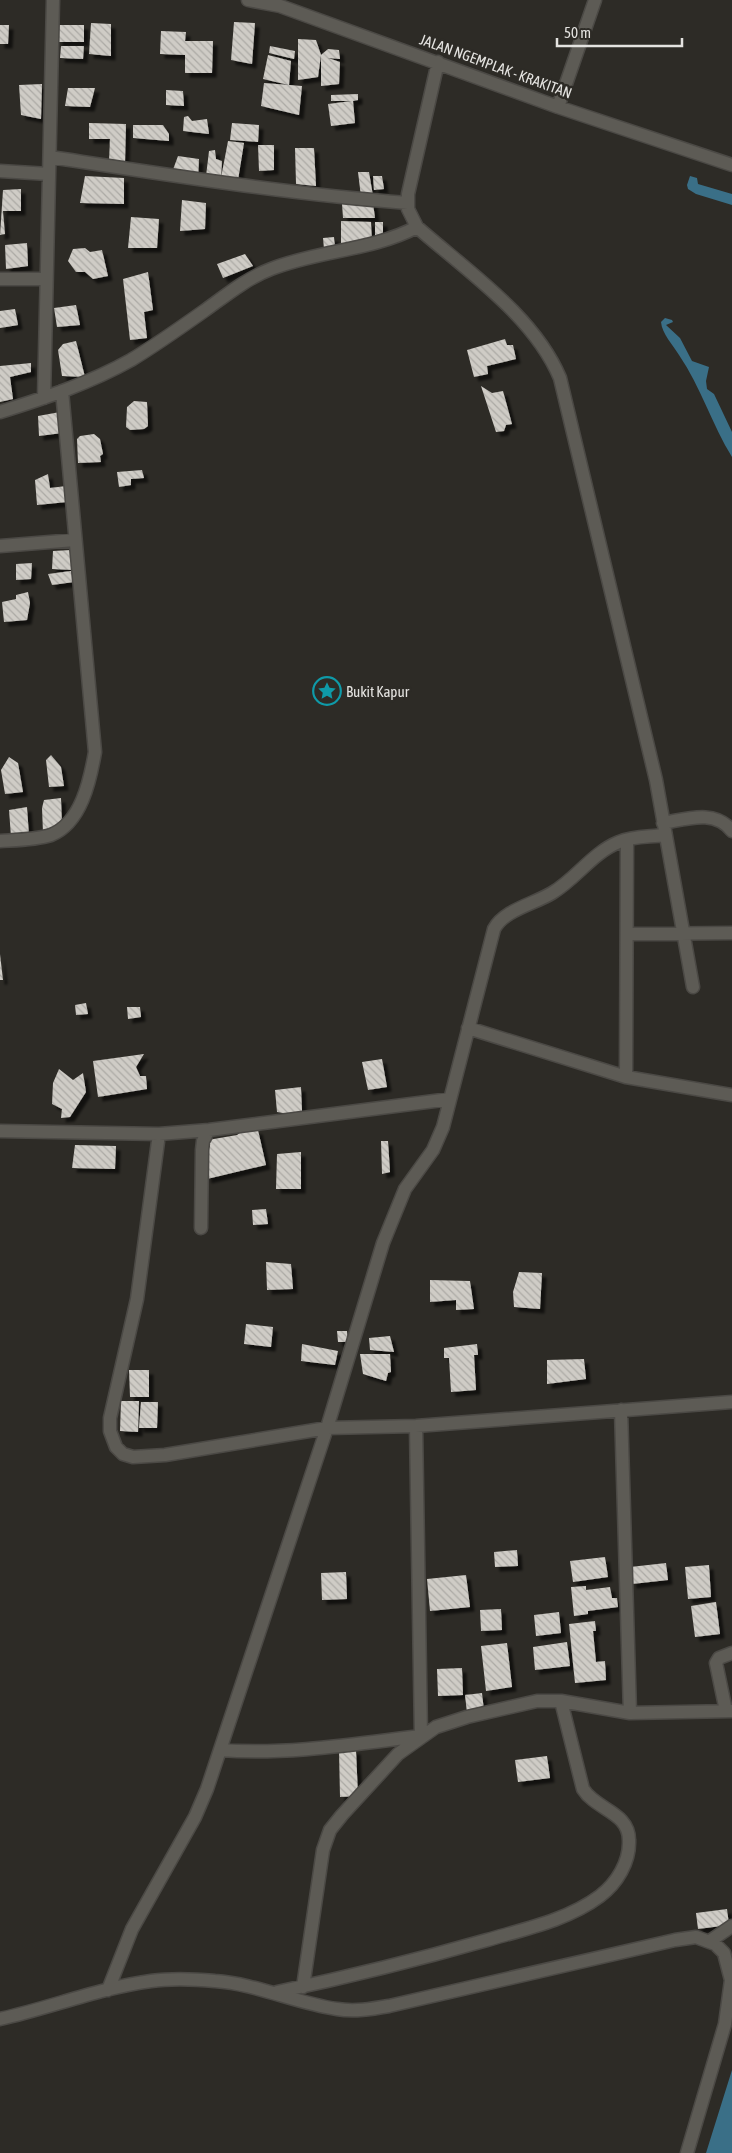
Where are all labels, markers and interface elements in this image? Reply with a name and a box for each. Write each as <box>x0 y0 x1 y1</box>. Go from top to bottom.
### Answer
scale bar <box>557 15 682 47</box>
text: 50 m <box>564 24 591 41</box>
street label: JALAN NGEMPLAK - KRAKITAN <box>418 31 574 101</box>
place icon: Bukit Kapur <box>312 676 342 706</box>
place label: Bukit Kapur <box>346 683 410 700</box>

